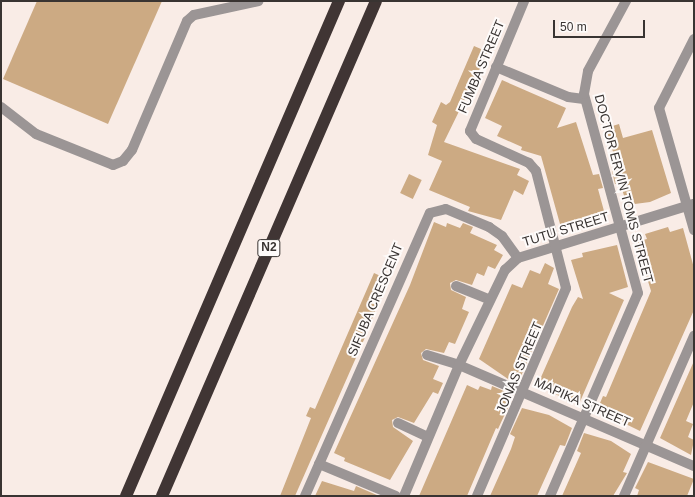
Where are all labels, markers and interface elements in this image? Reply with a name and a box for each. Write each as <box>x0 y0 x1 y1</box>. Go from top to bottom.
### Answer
scale bar <box>555 12 647 38</box>
street label: FUMBA STREET <box>455 18 509 116</box>
text: 50 m <box>560 20 587 34</box>
street label: DOCTOR ERVIN TOMS STREET <box>590 93 656 285</box>
street label: TUTU STREET <box>521 209 611 251</box>
road number: N2 <box>257 238 281 258</box>
street label: SIFUBA CRESCENT <box>345 241 407 359</box>
street label: JONAS STREET <box>494 320 546 416</box>
street label: MAPIKA STREET <box>531 375 633 431</box>

